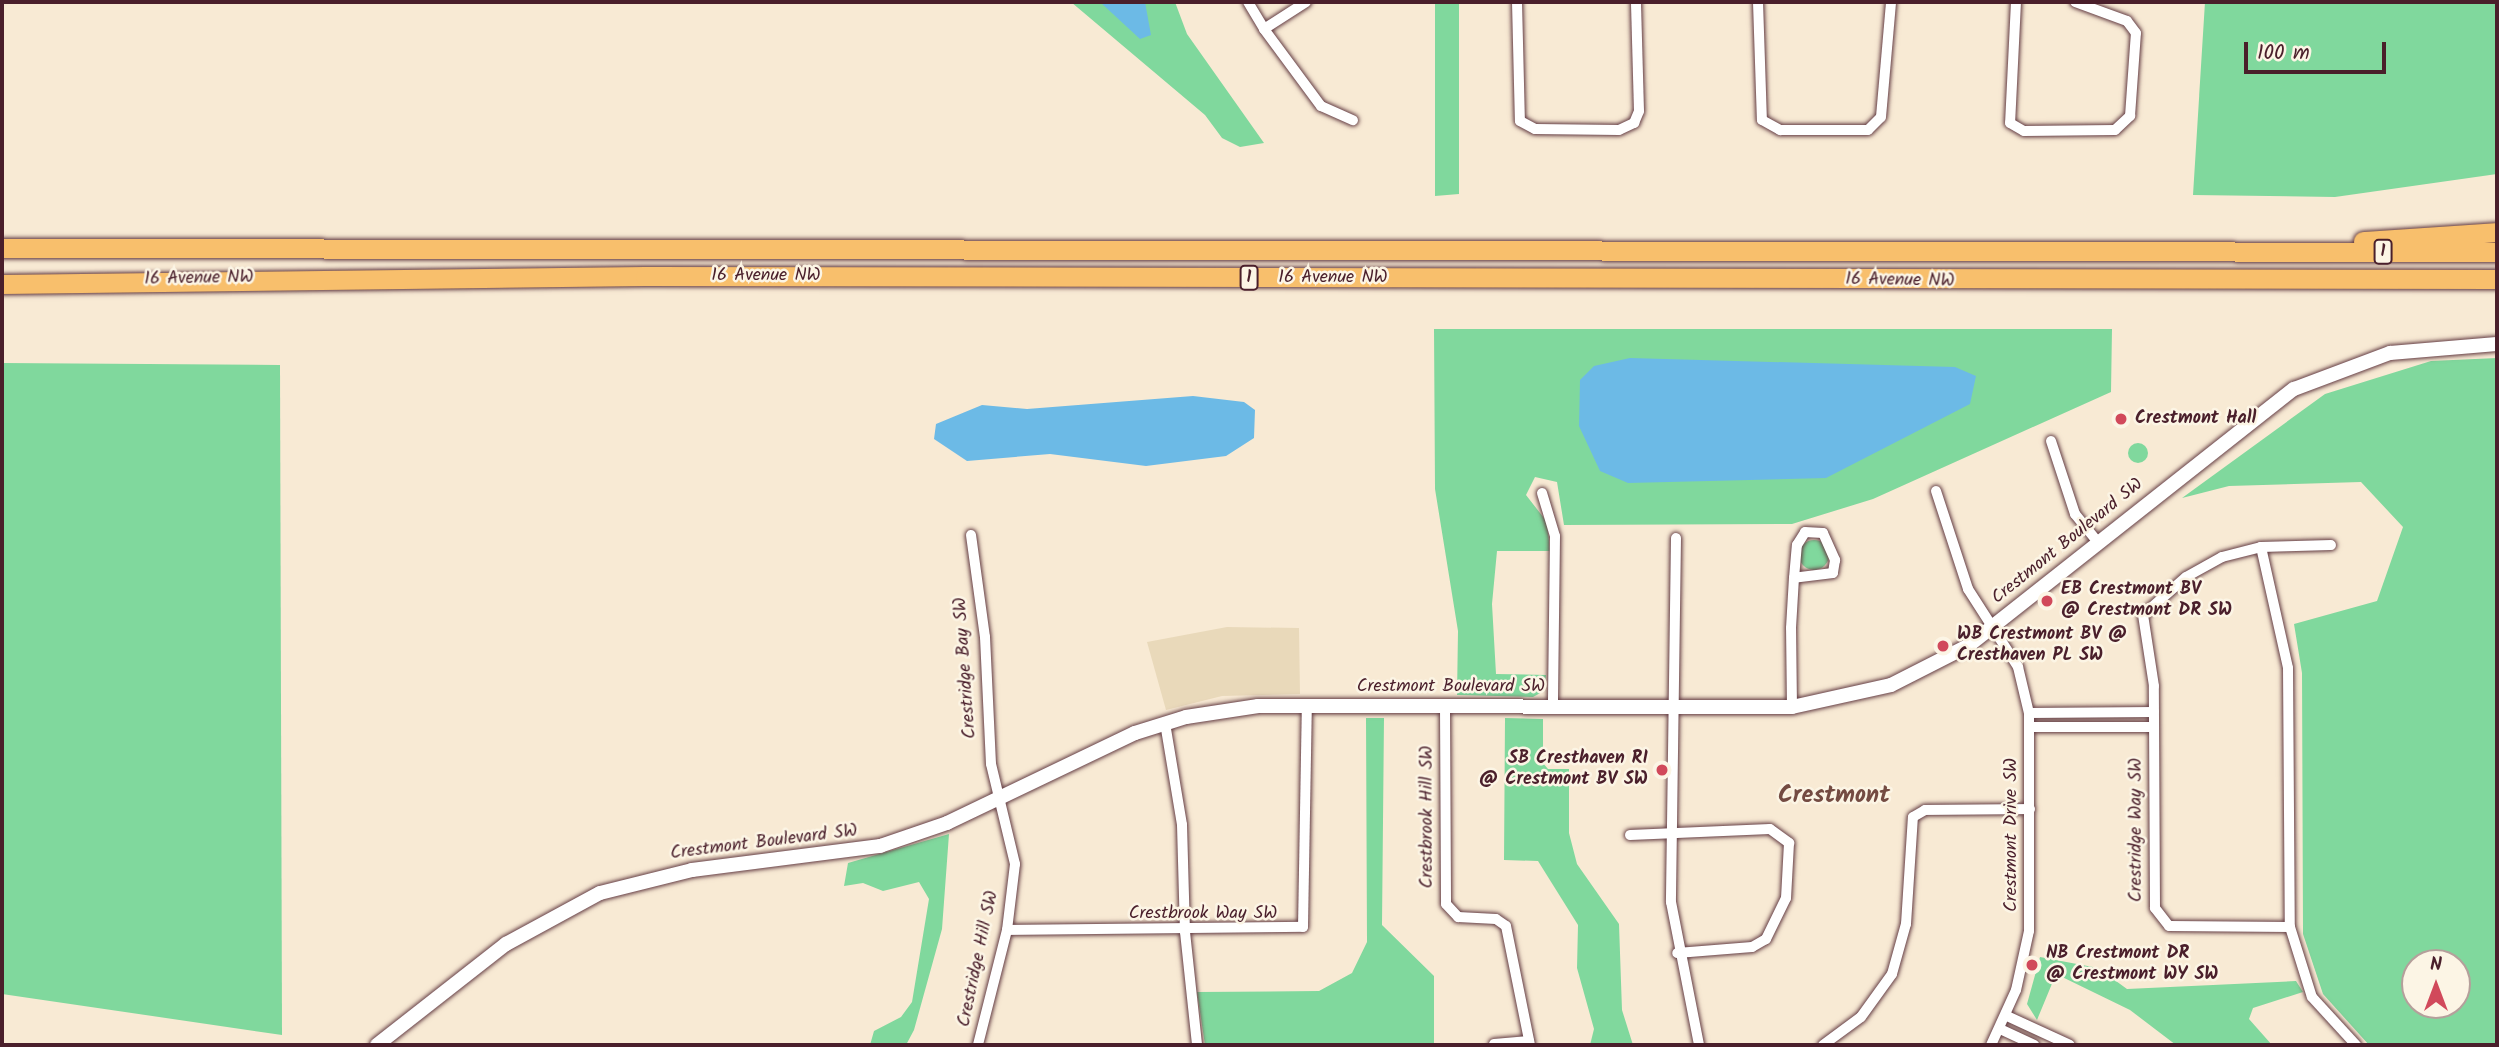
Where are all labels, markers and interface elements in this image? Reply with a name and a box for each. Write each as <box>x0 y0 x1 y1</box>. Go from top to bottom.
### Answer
scale bar <box>2247 28 2389 72</box>
text: 100 m <box>2257 37 2310 70</box>
road number: 1 <box>2372 240 2394 264</box>
street label: 16 Avenue NW <box>711 265 821 287</box>
road number: 1 <box>1238 266 1260 290</box>
street label: 16 Avenue NW <box>144 267 254 291</box>
street label: 16 Avenue NW <box>1278 267 1388 289</box>
street label: 16 Avenue NW <box>1845 269 1955 293</box>
place label: Crestmont Hall <box>2135 408 2256 430</box>
marker: Crestmont Hall <box>2113 411 2129 427</box>
street label: Crestmont Boulevard SW <box>1988 474 2148 610</box>
place label: EB Crestmont BV @ Crestmont DR SW <box>2061 580 2232 622</box>
marker: EB Crestmont BV @ Crestmont DR SW <box>2039 593 2055 609</box>
street label: Crestridge Bay SW <box>950 597 982 739</box>
place label: WB Crestmont BV @ Cresthaven PL SW <box>1957 625 2127 668</box>
marker: WB Crestmont BV @ Cresthaven PL SW <box>1935 638 1951 654</box>
street label: Crestmont Boulevard SW <box>1357 676 1545 698</box>
street label: Crestbrook Hill SW <box>1417 746 1439 888</box>
place label: SB Cresthaven RI @ Crestmont BV SW <box>1479 749 1648 792</box>
street label: Crestmont Drive SW <box>2001 758 2023 912</box>
street label: Crestridge Way SW <box>2126 758 2148 902</box>
marker: SB Cresthaven RI @ Crestmont BV SW <box>1654 762 1670 778</box>
district label: Crestmont <box>1778 782 1890 810</box>
street label: Crestmont Boulevard SW <box>669 821 859 865</box>
street label: Crestridge Hill SW <box>954 889 1004 1029</box>
street label: Crestbrook Way SW <box>1129 903 1277 925</box>
place label: NB Crestmont DR @ Crestmont WY SW <box>2046 944 2218 986</box>
north arrow <box>2401 949 2471 1019</box>
text: N <box>2430 950 2442 980</box>
marker: NB Crestmont DR @ Crestmont WY SW <box>2024 957 2040 973</box>

